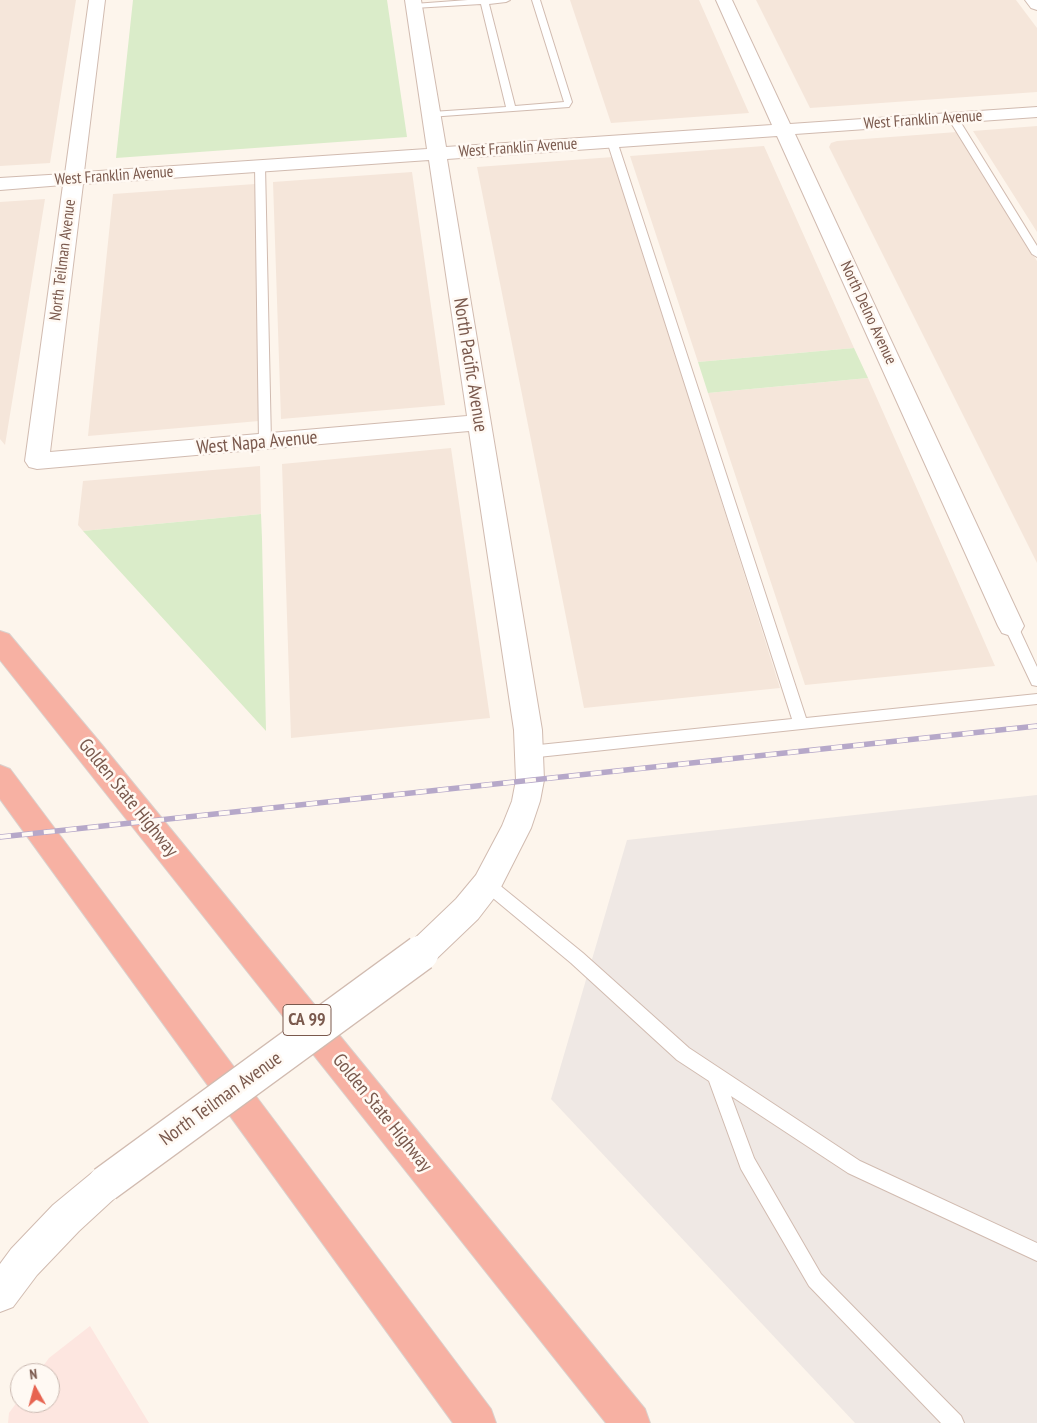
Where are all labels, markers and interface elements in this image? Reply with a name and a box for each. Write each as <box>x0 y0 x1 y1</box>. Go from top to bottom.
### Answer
street label: West Franklin Avenue <box>863 106 983 134</box>
street label: West Franklin Avenue <box>458 134 578 162</box>
street label: West Franklin Avenue <box>54 162 174 190</box>
street label: North Teilman Avenue <box>46 198 80 322</box>
street label: North Delno Avenue <box>836 258 900 368</box>
street label: North Pacific Avenue <box>448 296 492 434</box>
street label: West Napa Avenue <box>196 426 318 460</box>
street label: Golden State Highway <box>73 734 183 862</box>
road number: CA 99 <box>283 1004 331 1036</box>
street label: North Teilman Avenue <box>156 1047 286 1151</box>
street label: Golden State Highway <box>327 1049 437 1177</box>
north arrow <box>10 1363 60 1413</box>
text: N <box>28 1365 38 1383</box>

